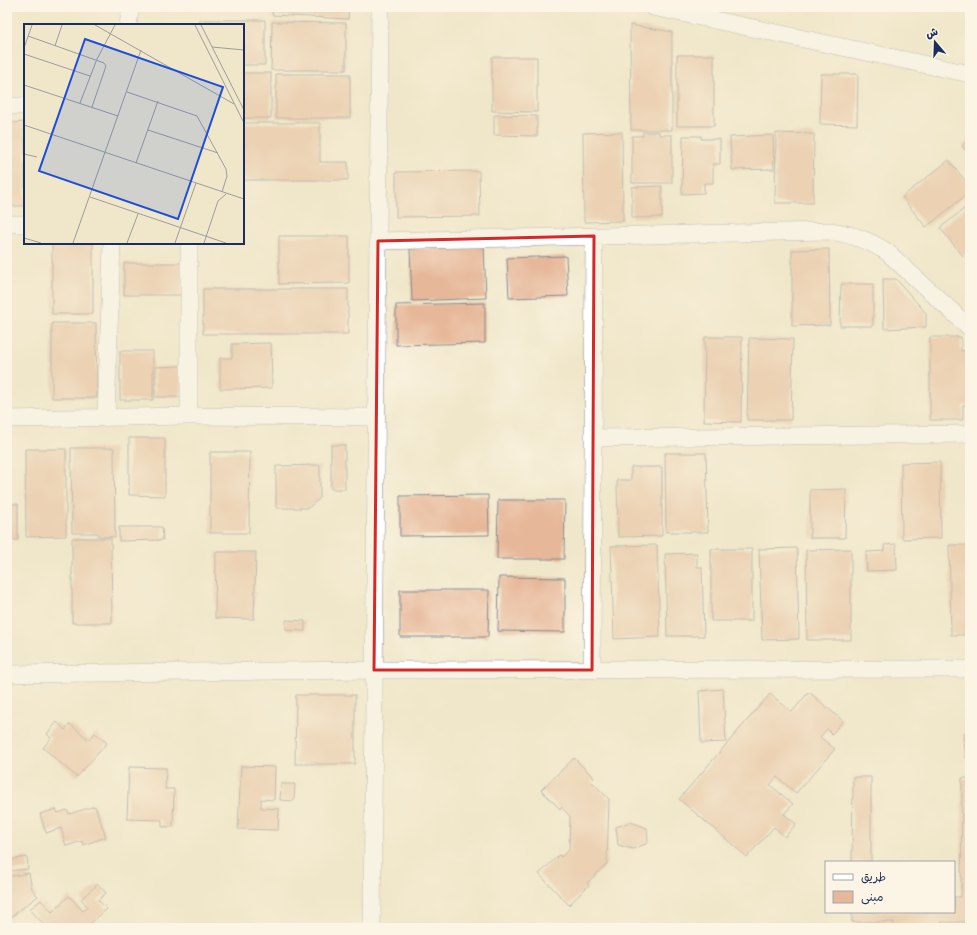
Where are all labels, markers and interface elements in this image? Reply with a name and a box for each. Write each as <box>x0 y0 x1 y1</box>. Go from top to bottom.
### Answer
north arrow <box>915 22 955 62</box>
inset map <box>24 24 244 244</box>
text: ش <box>924 25 940 41</box>
legend <box>825 861 955 913</box>
text: طريق <box>861 870 886 885</box>
text: مبنى <box>861 890 884 905</box>

